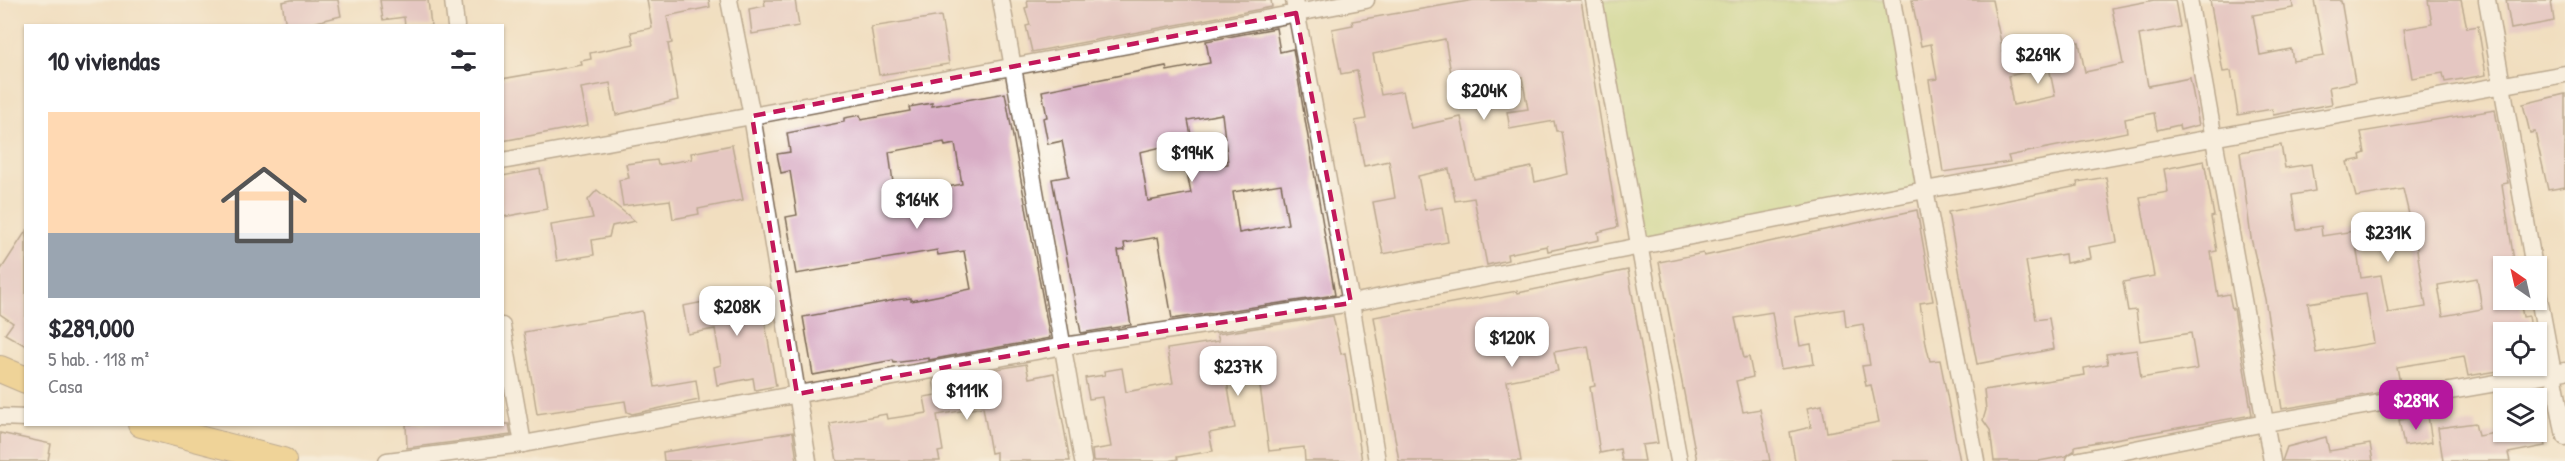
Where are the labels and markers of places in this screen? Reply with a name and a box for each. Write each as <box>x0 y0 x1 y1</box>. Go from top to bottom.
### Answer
pin: $269K <box>1996 34 2080 85</box>
pin: $204K <box>1442 70 1526 121</box>
pin: $194K <box>1150 132 1234 183</box>
pin: $164K <box>875 179 959 230</box>
pin: $231K <box>2346 212 2430 263</box>
pin: $208K <box>695 286 779 337</box>
pin: $120K <box>1470 317 1554 368</box>
pin: $237K <box>1196 346 1280 397</box>
pin: $111K <box>925 370 1009 421</box>
pin: $289K <box>2374 380 2458 431</box>

